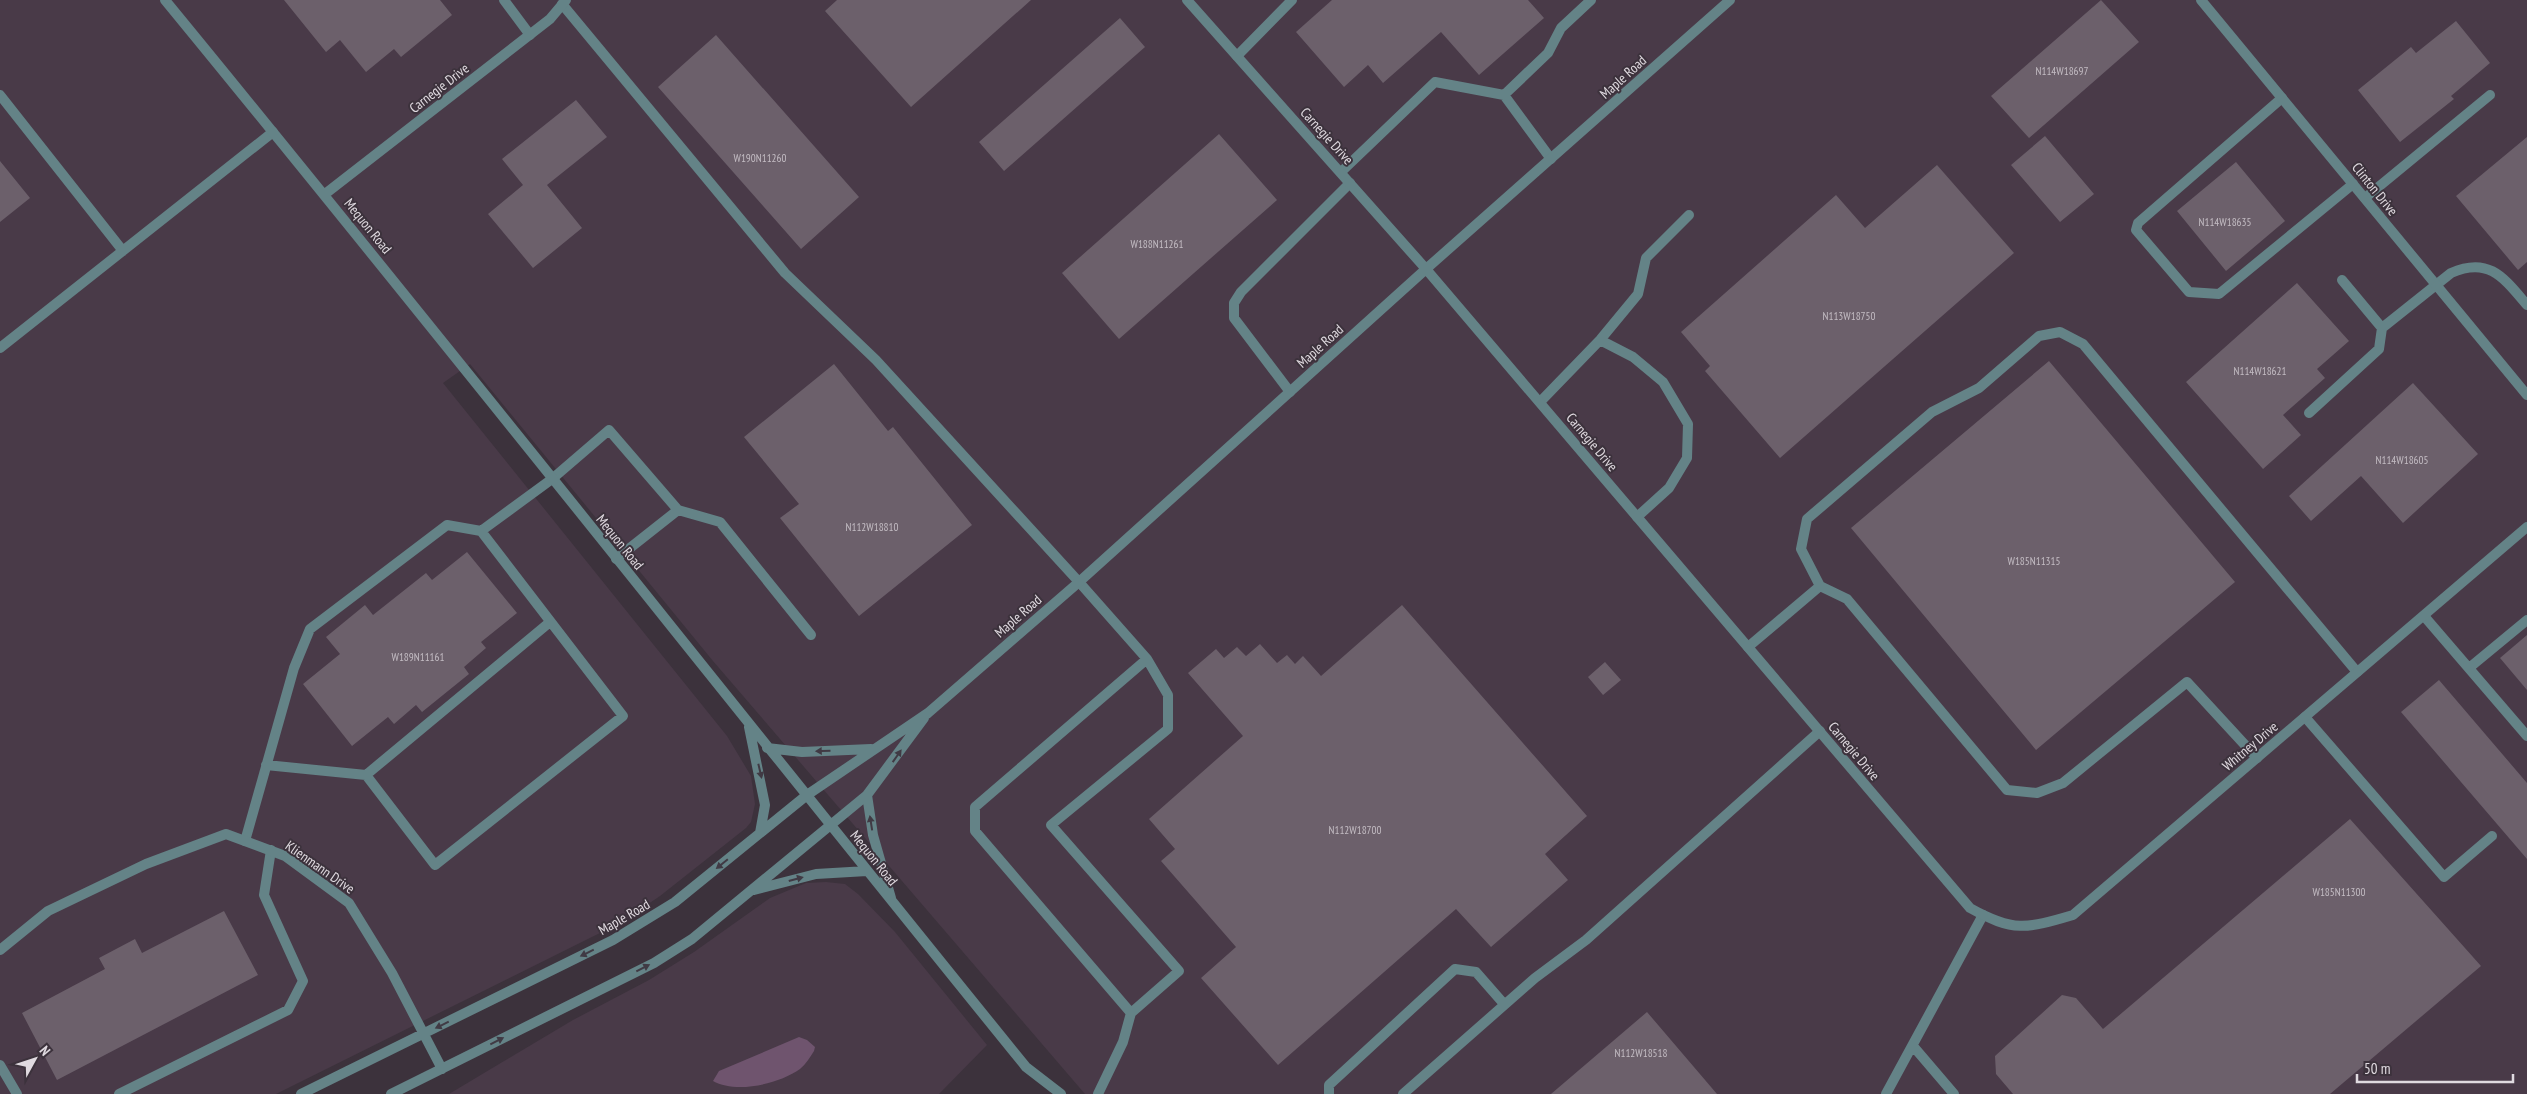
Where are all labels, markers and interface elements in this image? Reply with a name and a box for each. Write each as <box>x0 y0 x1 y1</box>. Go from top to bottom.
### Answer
street label: Maple Road <box>1596 51 1650 103</box>
street label: Carnegie Drive <box>406 59 473 117</box>
house number: N114W18697 <box>2036 64 2088 78</box>
street label: Carnegie Drive <box>1297 104 1358 168</box>
house number: W190N11260 <box>734 151 786 165</box>
street label: Clinton Drive <box>2348 159 2402 219</box>
street label: Mequon Road <box>340 195 396 257</box>
house number: N114W18635 <box>2199 215 2251 229</box>
house number: W188N11261 <box>1131 237 1183 251</box>
house number: N113W18750 <box>1823 309 1875 323</box>
street label: Maple Road <box>1293 320 1347 372</box>
house number: N114W18621 <box>2234 364 2286 378</box>
street label: Carnegie Drive <box>1562 409 1622 475</box>
house number: N114W18605 <box>2376 453 2428 467</box>
street label: Mequon Road <box>592 511 648 573</box>
house number: N112W18810 <box>846 520 898 534</box>
house number: W185N11315 <box>2008 554 2060 568</box>
street label: Maple Road <box>991 591 1045 641</box>
house number: W189N11161 <box>392 650 444 664</box>
street label: Whitney Drive <box>2218 717 2282 775</box>
street label: Carnegie Drive <box>1824 718 1884 784</box>
one-way arrow <box>815 747 831 755</box>
one-way arrow <box>892 750 902 763</box>
one-way arrow <box>756 764 764 779</box>
one-way arrow <box>867 814 875 830</box>
house number: N112W18700 <box>1329 823 1381 837</box>
street label: Mequon Road <box>846 827 902 889</box>
street label: Klienmann Drive <box>282 837 358 898</box>
one-way arrow <box>716 859 729 870</box>
one-way arrow <box>788 874 803 882</box>
house number: W185N11300 <box>2313 885 2365 899</box>
street label: Maple Road <box>595 895 653 939</box>
one-way arrow <box>580 949 594 957</box>
one-way arrow <box>636 964 650 972</box>
one-way arrow <box>434 1021 449 1029</box>
north arrow <box>10 1034 60 1084</box>
one-way arrow <box>490 1037 505 1045</box>
text: N <box>36 1042 54 1059</box>
house number: N112W18518 <box>1615 1046 1667 1060</box>
scale bar <box>2357 1052 2513 1084</box>
text: 50 m <box>2364 1059 2390 1078</box>

